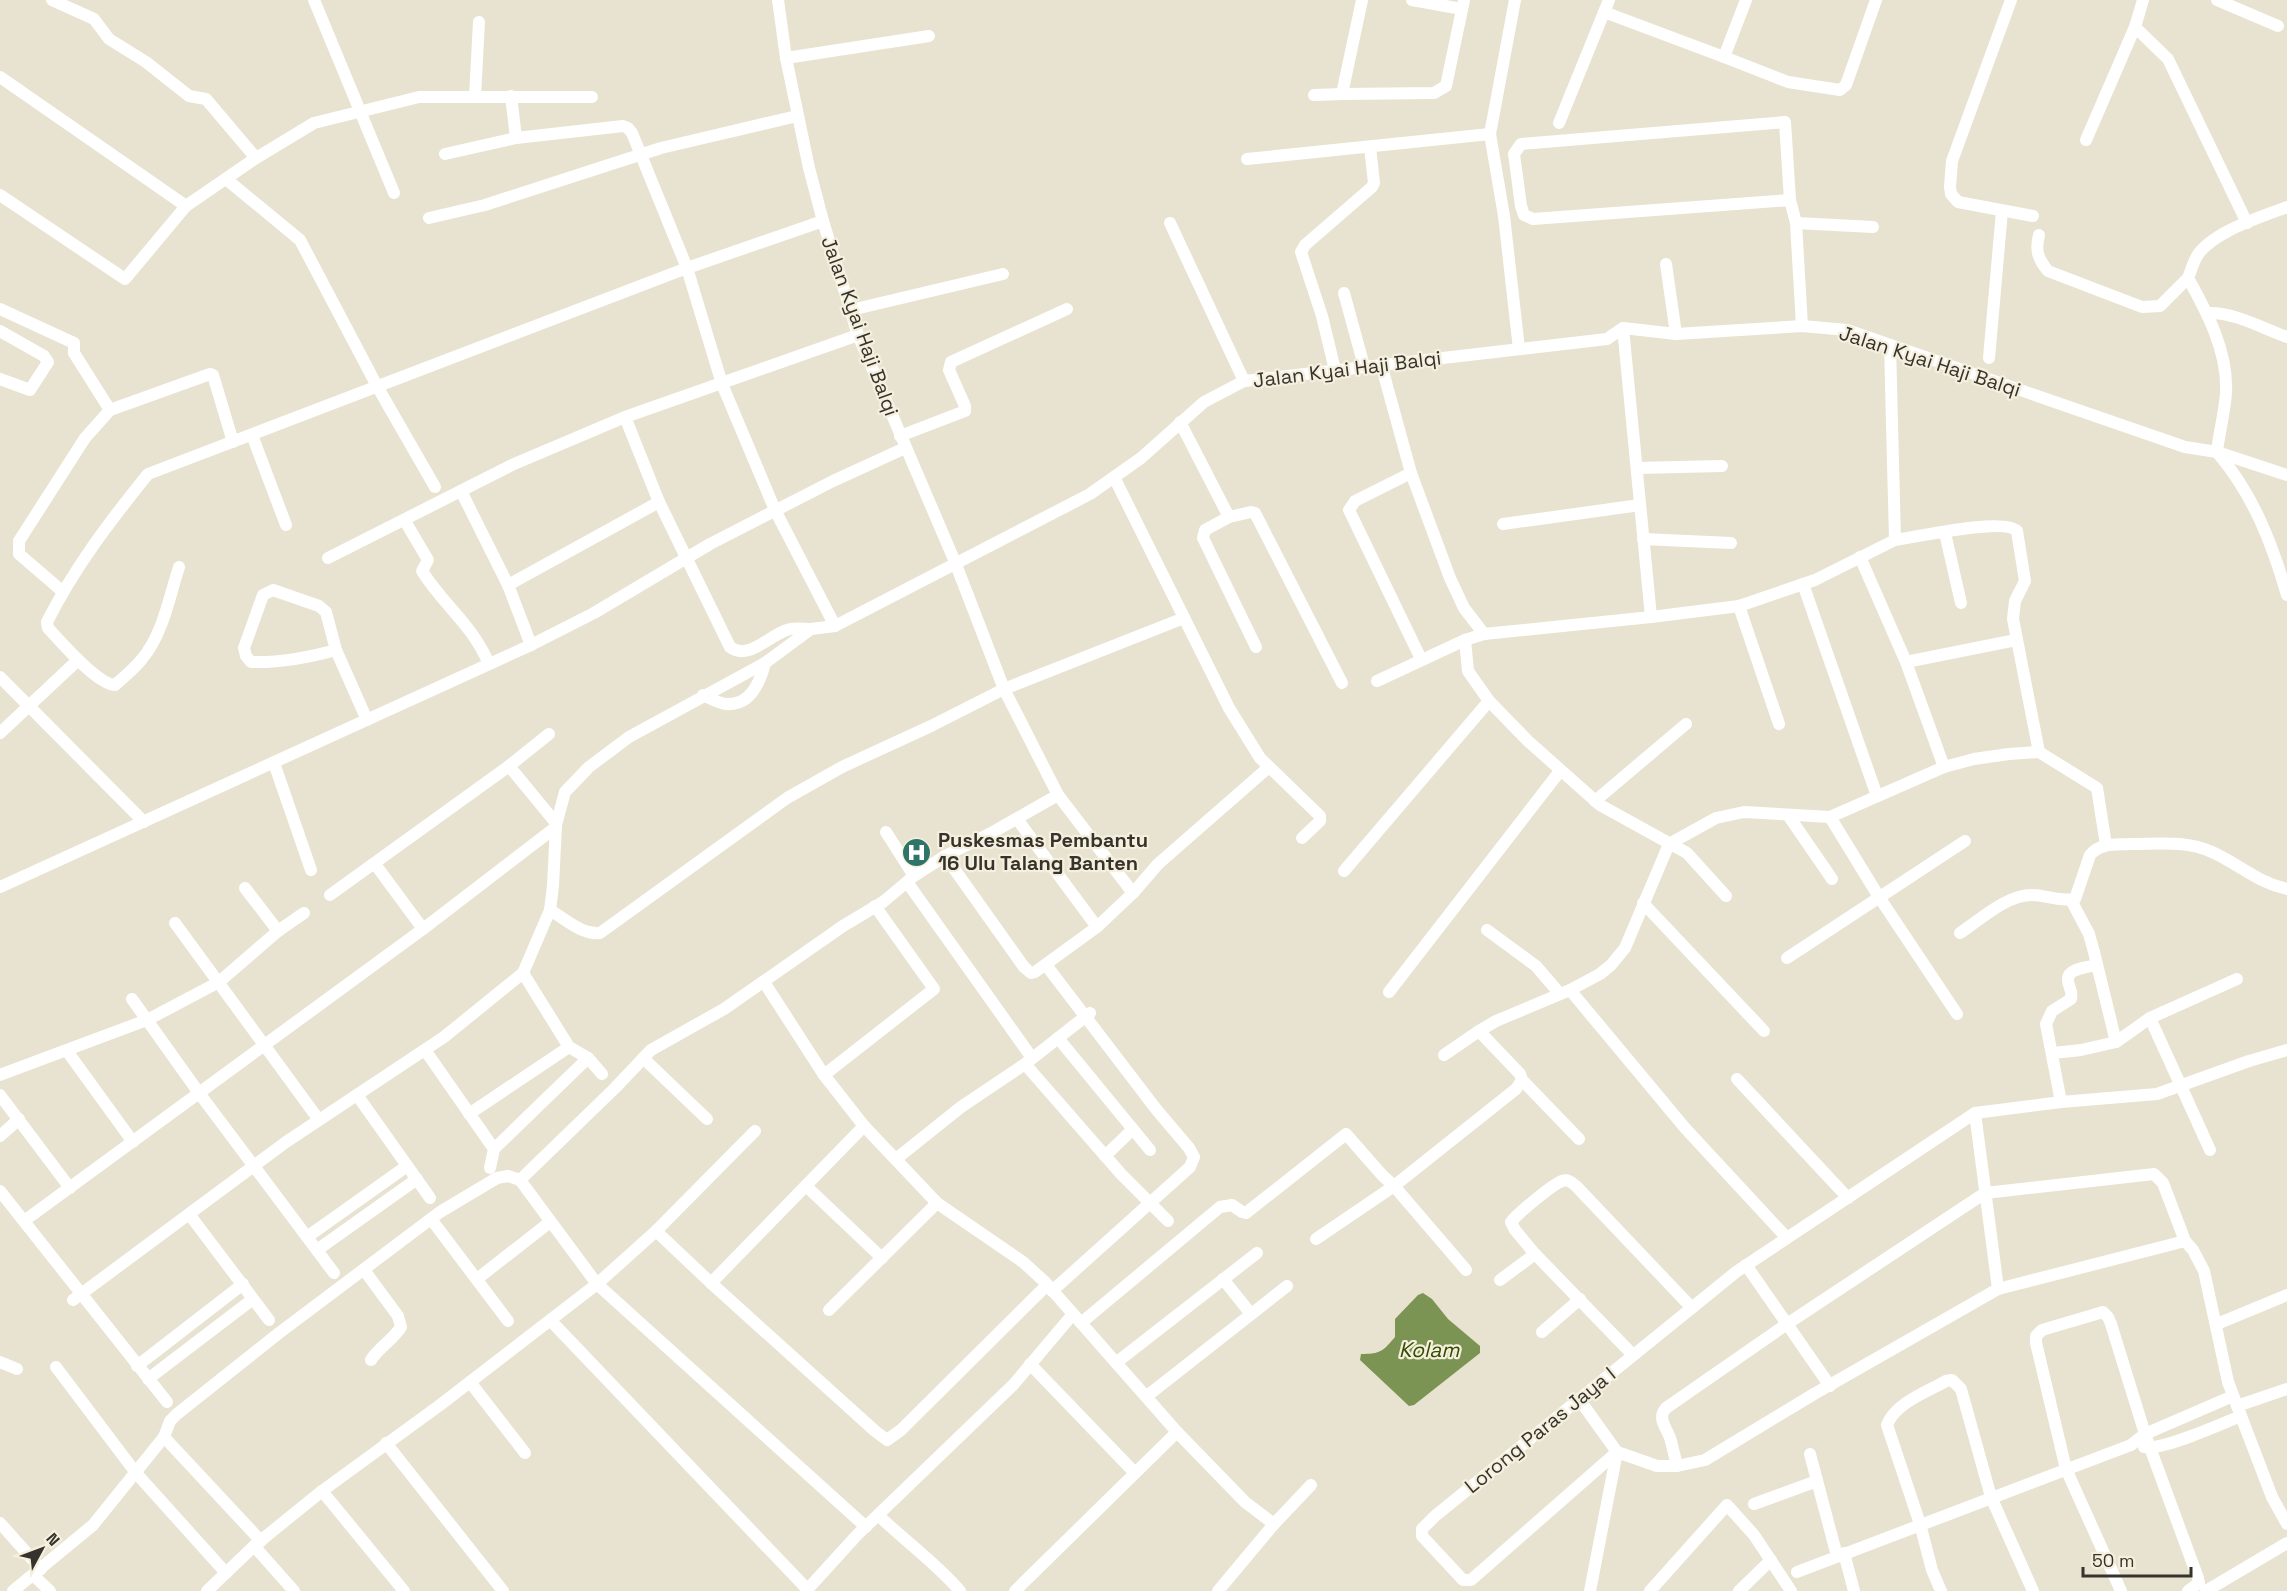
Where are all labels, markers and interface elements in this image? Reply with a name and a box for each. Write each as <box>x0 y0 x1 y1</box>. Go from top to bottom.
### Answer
street label: Jalan Kyai Haji Balqi <box>815 233 905 419</box>
street label: Jalan Kyai Haji Balqi <box>1836 319 2024 403</box>
street label: Jalan Kyai Haji Balqi <box>1251 345 1443 393</box>
place label: Puskesmas Pembantu 16 Ulu Talang Banten <box>938 827 1148 876</box>
hospital icon: Puskesmas Pembantu 16 Ulu Talang Banten <box>901 836 933 868</box>
water label: Kolam <box>1399 1336 1460 1363</box>
street label: Lorong Paras Jaya I <box>1459 1361 1621 1499</box>
north arrow <box>12 1519 72 1579</box>
text: N <box>41 1529 64 1550</box>
scale bar <box>2083 1540 2191 1578</box>
text: 50 m <box>2092 1549 2134 1572</box>

